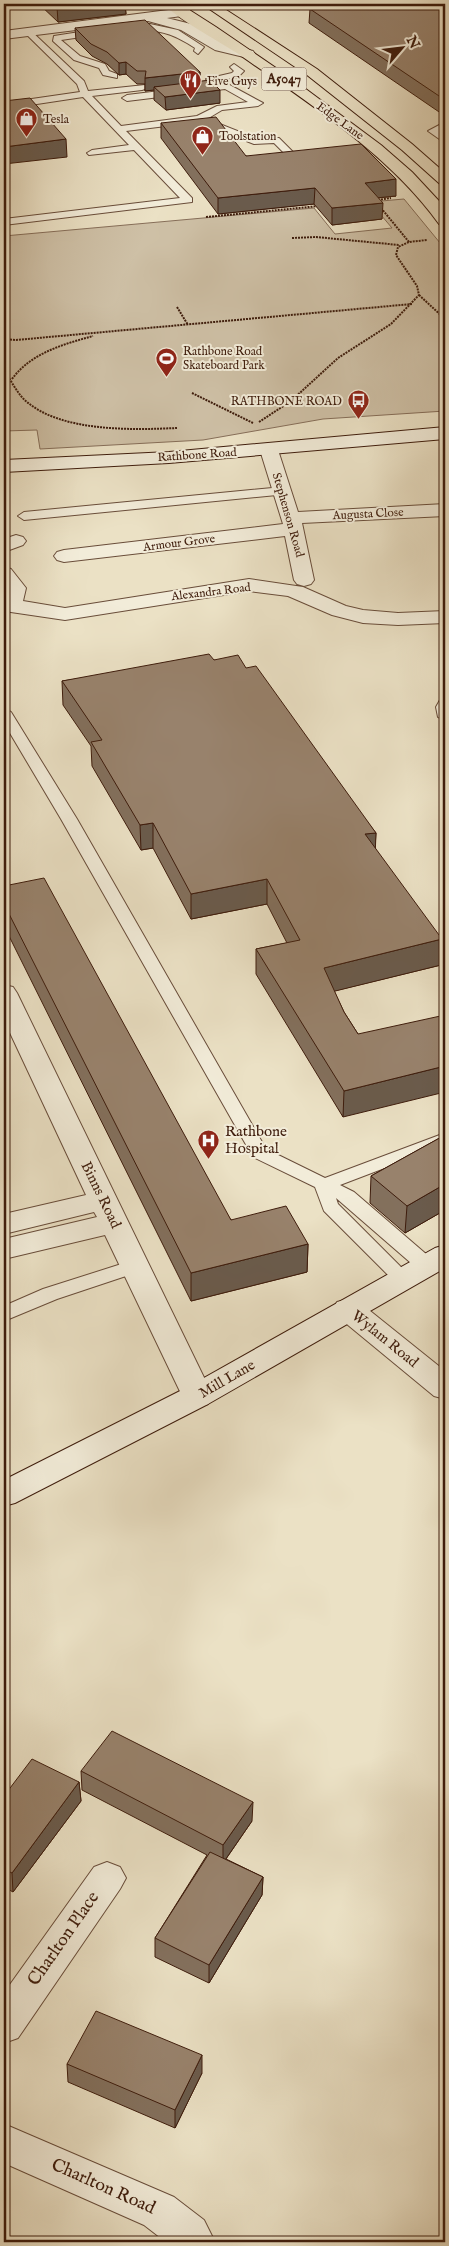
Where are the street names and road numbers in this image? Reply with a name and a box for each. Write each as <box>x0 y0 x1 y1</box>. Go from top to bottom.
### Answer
road number: A5047 <box>262 68 306 90</box>
street label: Edge Lane <box>313 99 367 144</box>
street label: Rathbone Road <box>157 445 238 465</box>
street label: Stephenson Road <box>268 471 307 560</box>
street label: Augusta Close <box>331 505 404 523</box>
street label: Armour Grove <box>141 531 216 555</box>
street label: Alexandra Road <box>169 580 252 604</box>
street label: Binns Road <box>77 1158 126 1233</box>
street label: Wylam Road <box>348 1306 423 1372</box>
street label: Mill Lane <box>196 1355 259 1403</box>
street label: Charlton Place <box>23 1887 105 1991</box>
street label: Charlton Road <box>47 2154 159 2220</box>

